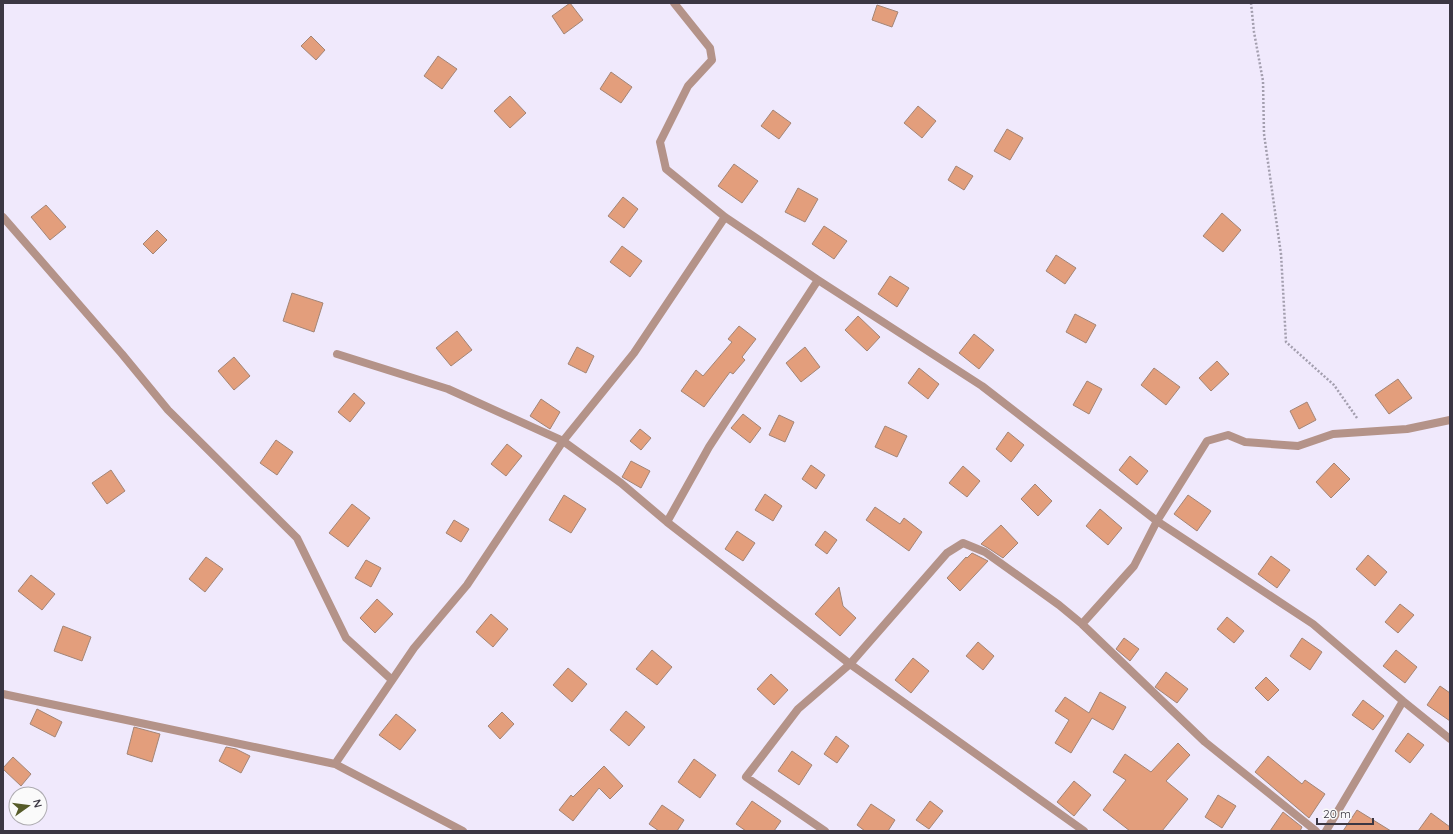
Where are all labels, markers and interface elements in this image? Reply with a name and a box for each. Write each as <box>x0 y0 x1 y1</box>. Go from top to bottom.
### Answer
north arrow <box>8 786 48 826</box>
text: N <box>30 798 45 809</box>
scale bar <box>1317 800 1373 826</box>
text: 20 m <box>1323 806 1351 821</box>

